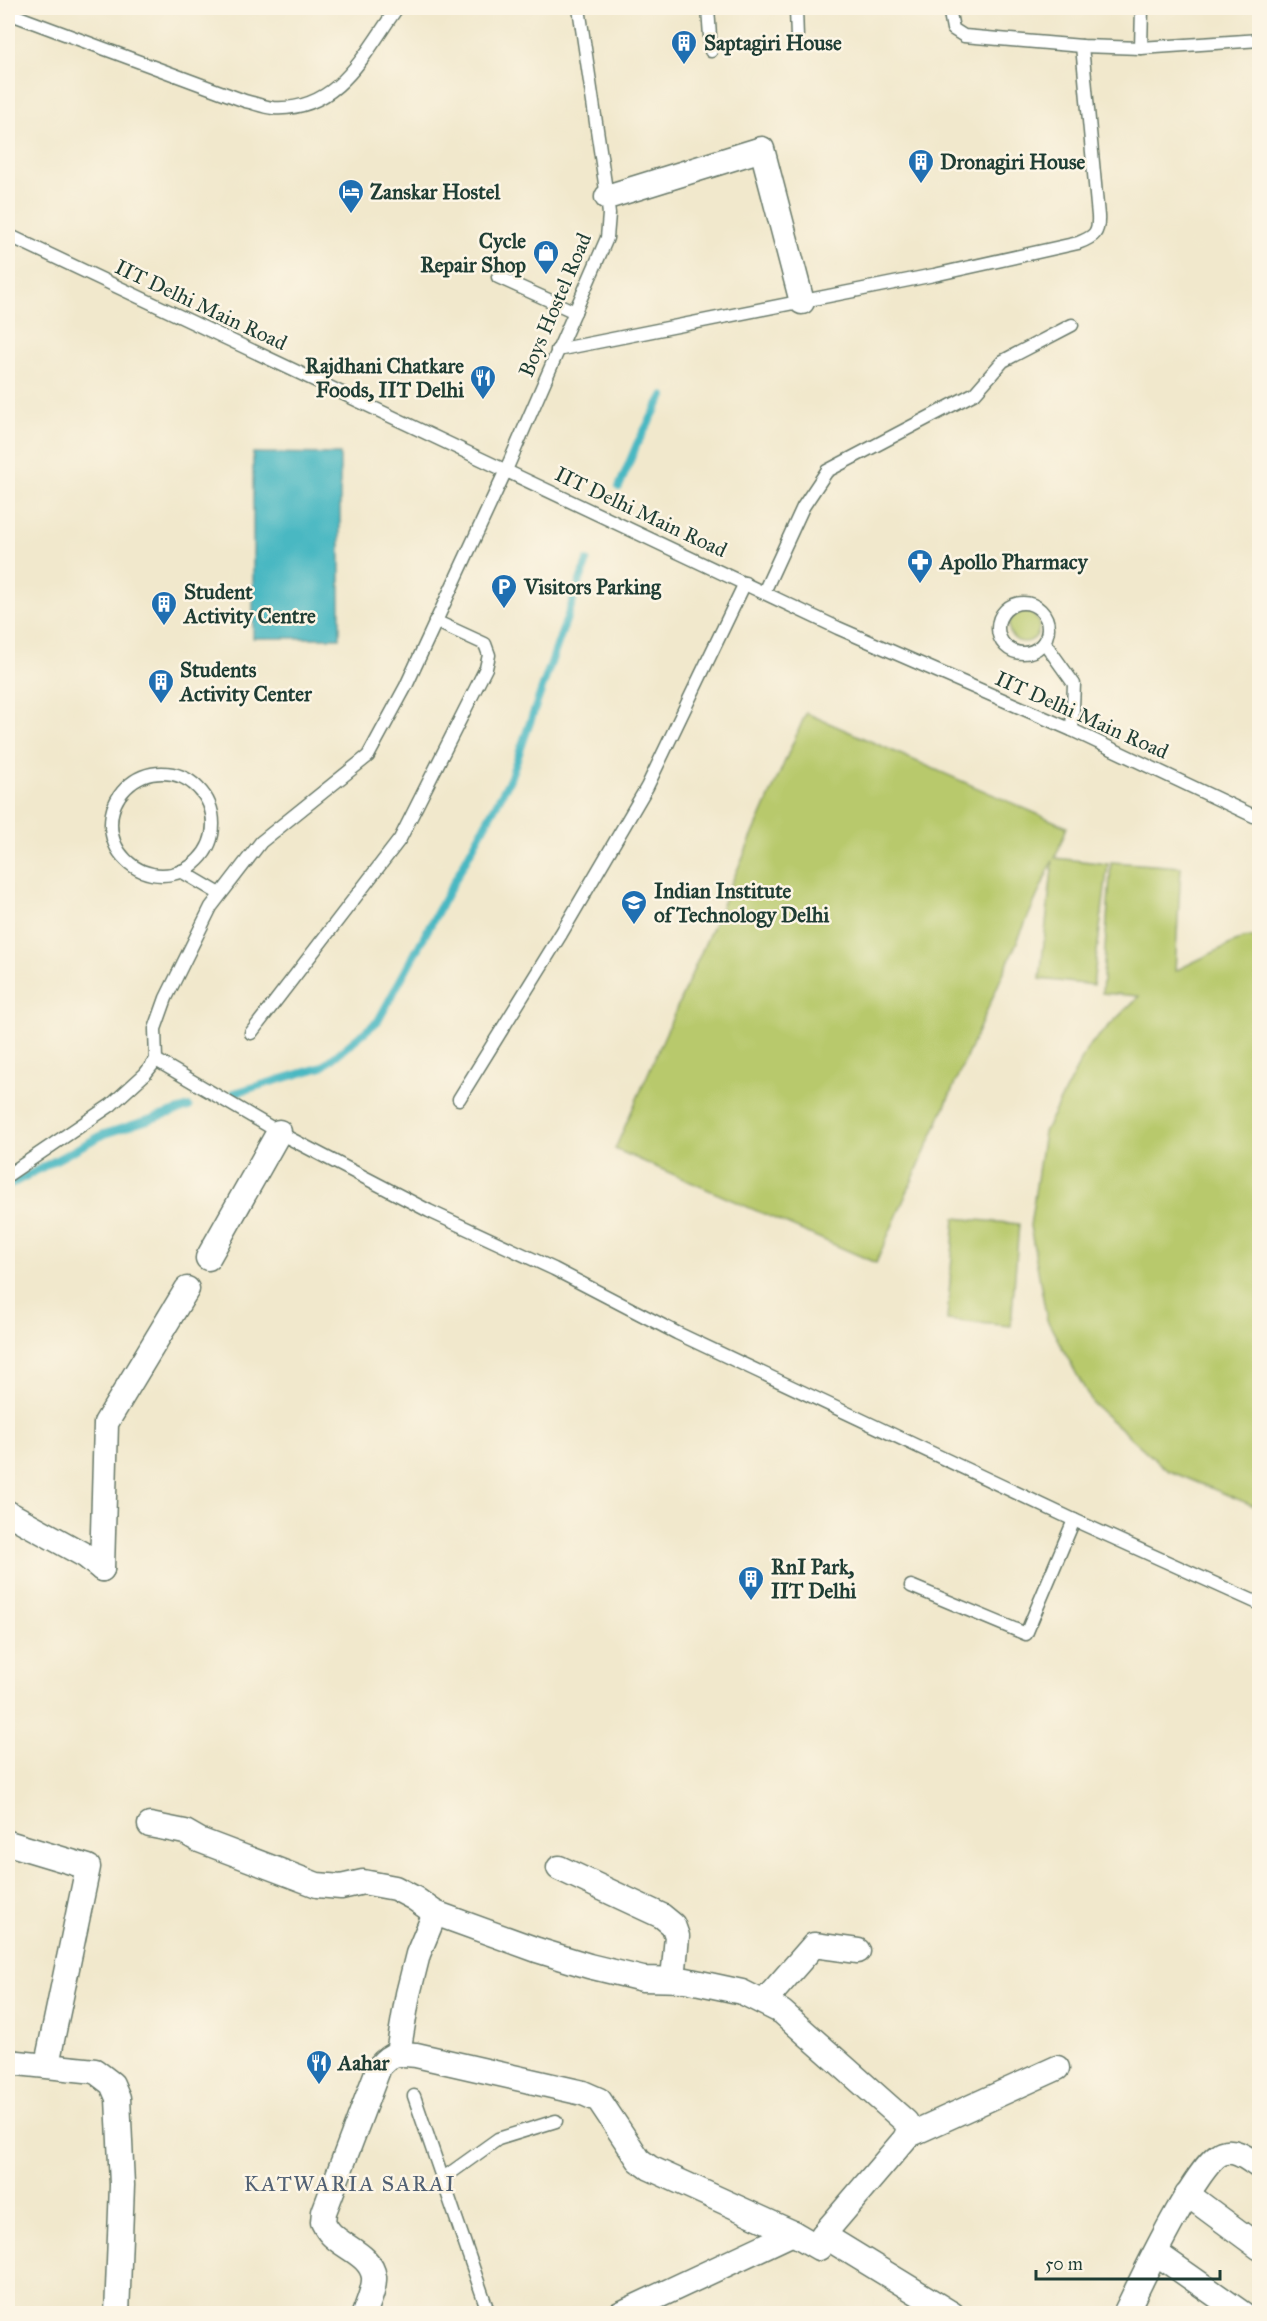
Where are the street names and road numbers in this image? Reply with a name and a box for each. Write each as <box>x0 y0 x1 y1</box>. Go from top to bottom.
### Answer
street label: Boys Hostel Road <box>513 229 597 381</box>
street label: IIT Delhi Main Road <box>111 254 292 356</box>
street label: IIT Delhi Main Road <box>551 461 732 563</box>
street label: IIT Delhi Main Road <box>991 665 1173 765</box>

